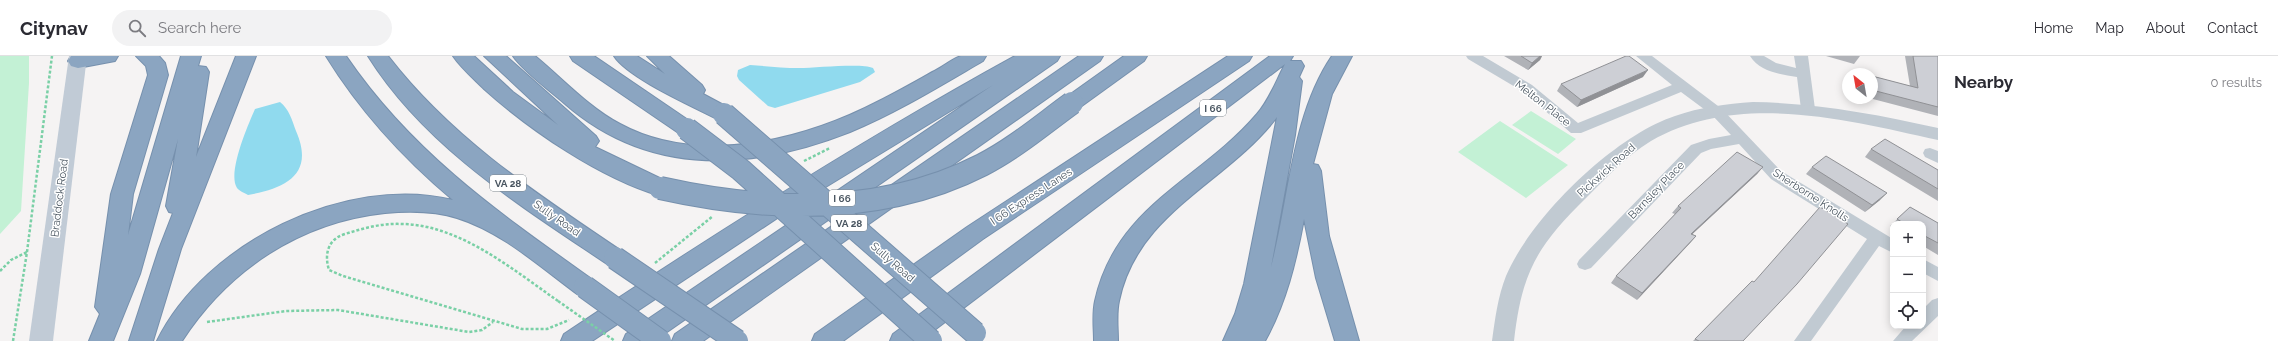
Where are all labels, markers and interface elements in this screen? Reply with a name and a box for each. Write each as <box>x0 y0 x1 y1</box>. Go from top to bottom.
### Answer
search box <box>112 10 392 46</box>
text: Citynav <box>20 17 88 39</box>
icon: search <box>126 17 148 39</box>
text: Search here <box>158 19 241 37</box>
text: Home <box>2034 20 2073 36</box>
text: Map <box>2095 20 2124 36</box>
text: About <box>2146 20 2185 36</box>
text: Contact <box>2207 20 2258 36</box>
north arrow <box>1842 68 1878 104</box>
text: Nearby <box>1954 72 2013 92</box>
text: 0 results <box>2211 75 2262 90</box>
street label: Melton Place <box>1512 78 1573 129</box>
road number: I 66 <box>1200 100 1226 116</box>
street label: Pickwick Road <box>1575 141 1638 200</box>
street label: Braddock Road <box>48 158 71 238</box>
street label: Barnsley Place <box>1626 158 1687 222</box>
street label: I 66 Express Lanes <box>988 165 1075 228</box>
street label: Sherborne Knolls <box>1770 166 1851 225</box>
road number: VA 28 <box>490 175 526 191</box>
road number: I 66 <box>829 190 855 206</box>
street label: Sully Road <box>531 198 583 239</box>
road number: VA 28 <box>831 215 867 231</box>
map controls <box>1890 221 1926 329</box>
button: + <box>1890 221 1926 257</box>
street label: Sully Road <box>868 240 917 285</box>
button: − <box>1890 257 1926 293</box>
button: locate <box>1890 293 1926 329</box>

